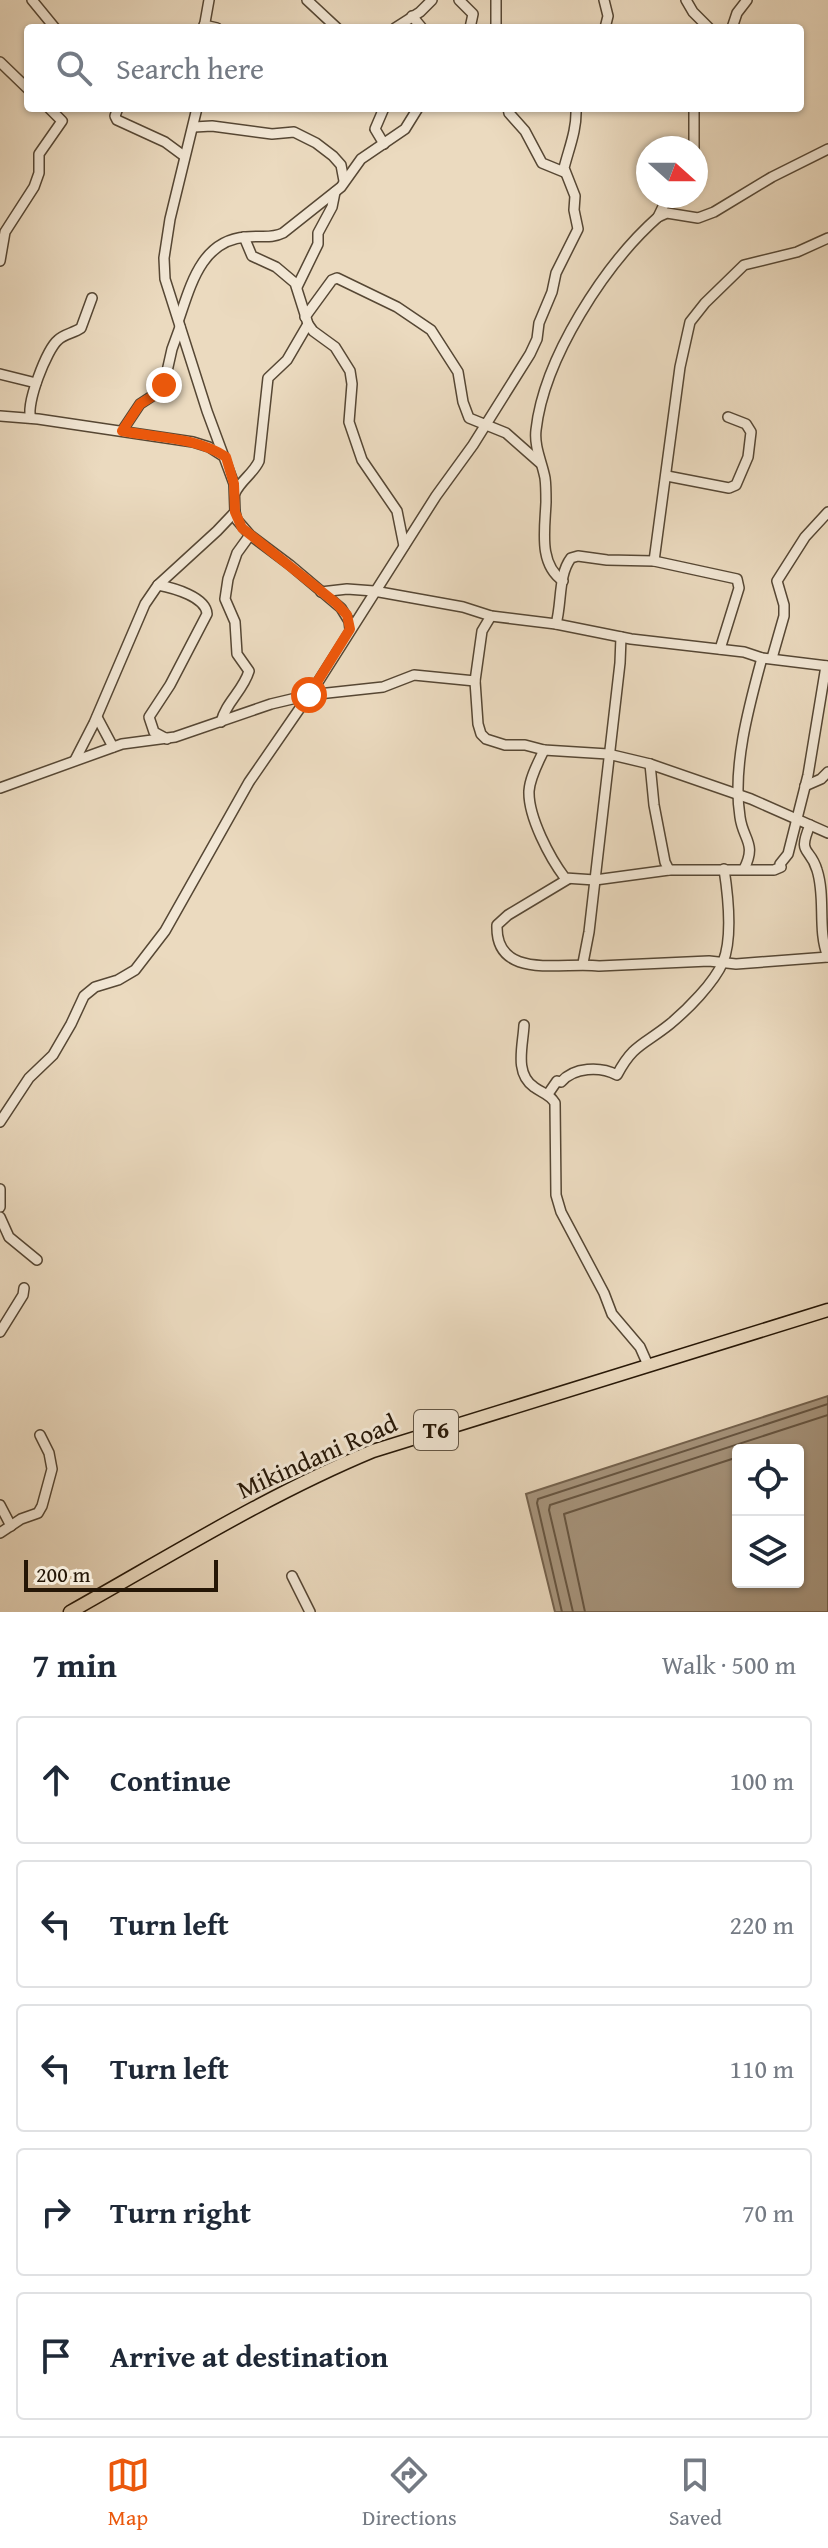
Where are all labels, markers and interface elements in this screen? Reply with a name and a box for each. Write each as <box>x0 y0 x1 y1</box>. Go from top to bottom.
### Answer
search box <box>24 24 804 112</box>
icon: search <box>52 46 96 90</box>
text: Search here <box>116 46 264 90</box>
north arrow <box>636 136 708 208</box>
route end <box>146 367 182 403</box>
route start <box>291 677 327 713</box>
street label: Mikindani Road <box>230 1403 403 1508</box>
road number: T6 <box>414 1410 458 1450</box>
map controls <box>732 1444 804 1588</box>
button: locate <box>732 1444 804 1516</box>
button: layers <box>732 1516 804 1588</box>
scale bar <box>24 1556 218 1592</box>
text: 200 m <box>36 1558 91 1590</box>
text: 7 min <box>32 1640 117 1689</box>
text: Walk · 500 m <box>662 1645 796 1684</box>
icon: ahead <box>34 1758 78 1802</box>
text: Continue <box>110 1758 231 1802</box>
text: 100 m <box>729 1761 794 1800</box>
icon: left <box>34 1902 78 1946</box>
text: Turn left <box>110 1902 229 1946</box>
text: 220 m <box>729 1905 794 1944</box>
icon: left <box>34 2046 78 2090</box>
text: Turn left <box>110 2046 229 2090</box>
text: 110 m <box>729 2049 794 2088</box>
icon: right <box>34 2190 78 2234</box>
text: Turn right <box>110 2190 251 2234</box>
text: 70 m <box>742 2193 794 2232</box>
icon: arrive <box>34 2334 78 2378</box>
text: Arrive at destination <box>110 2334 388 2378</box>
tab: Map <box>106 2453 150 2533</box>
tab: Directions <box>362 2453 457 2533</box>
tab: Saved <box>669 2453 722 2533</box>

